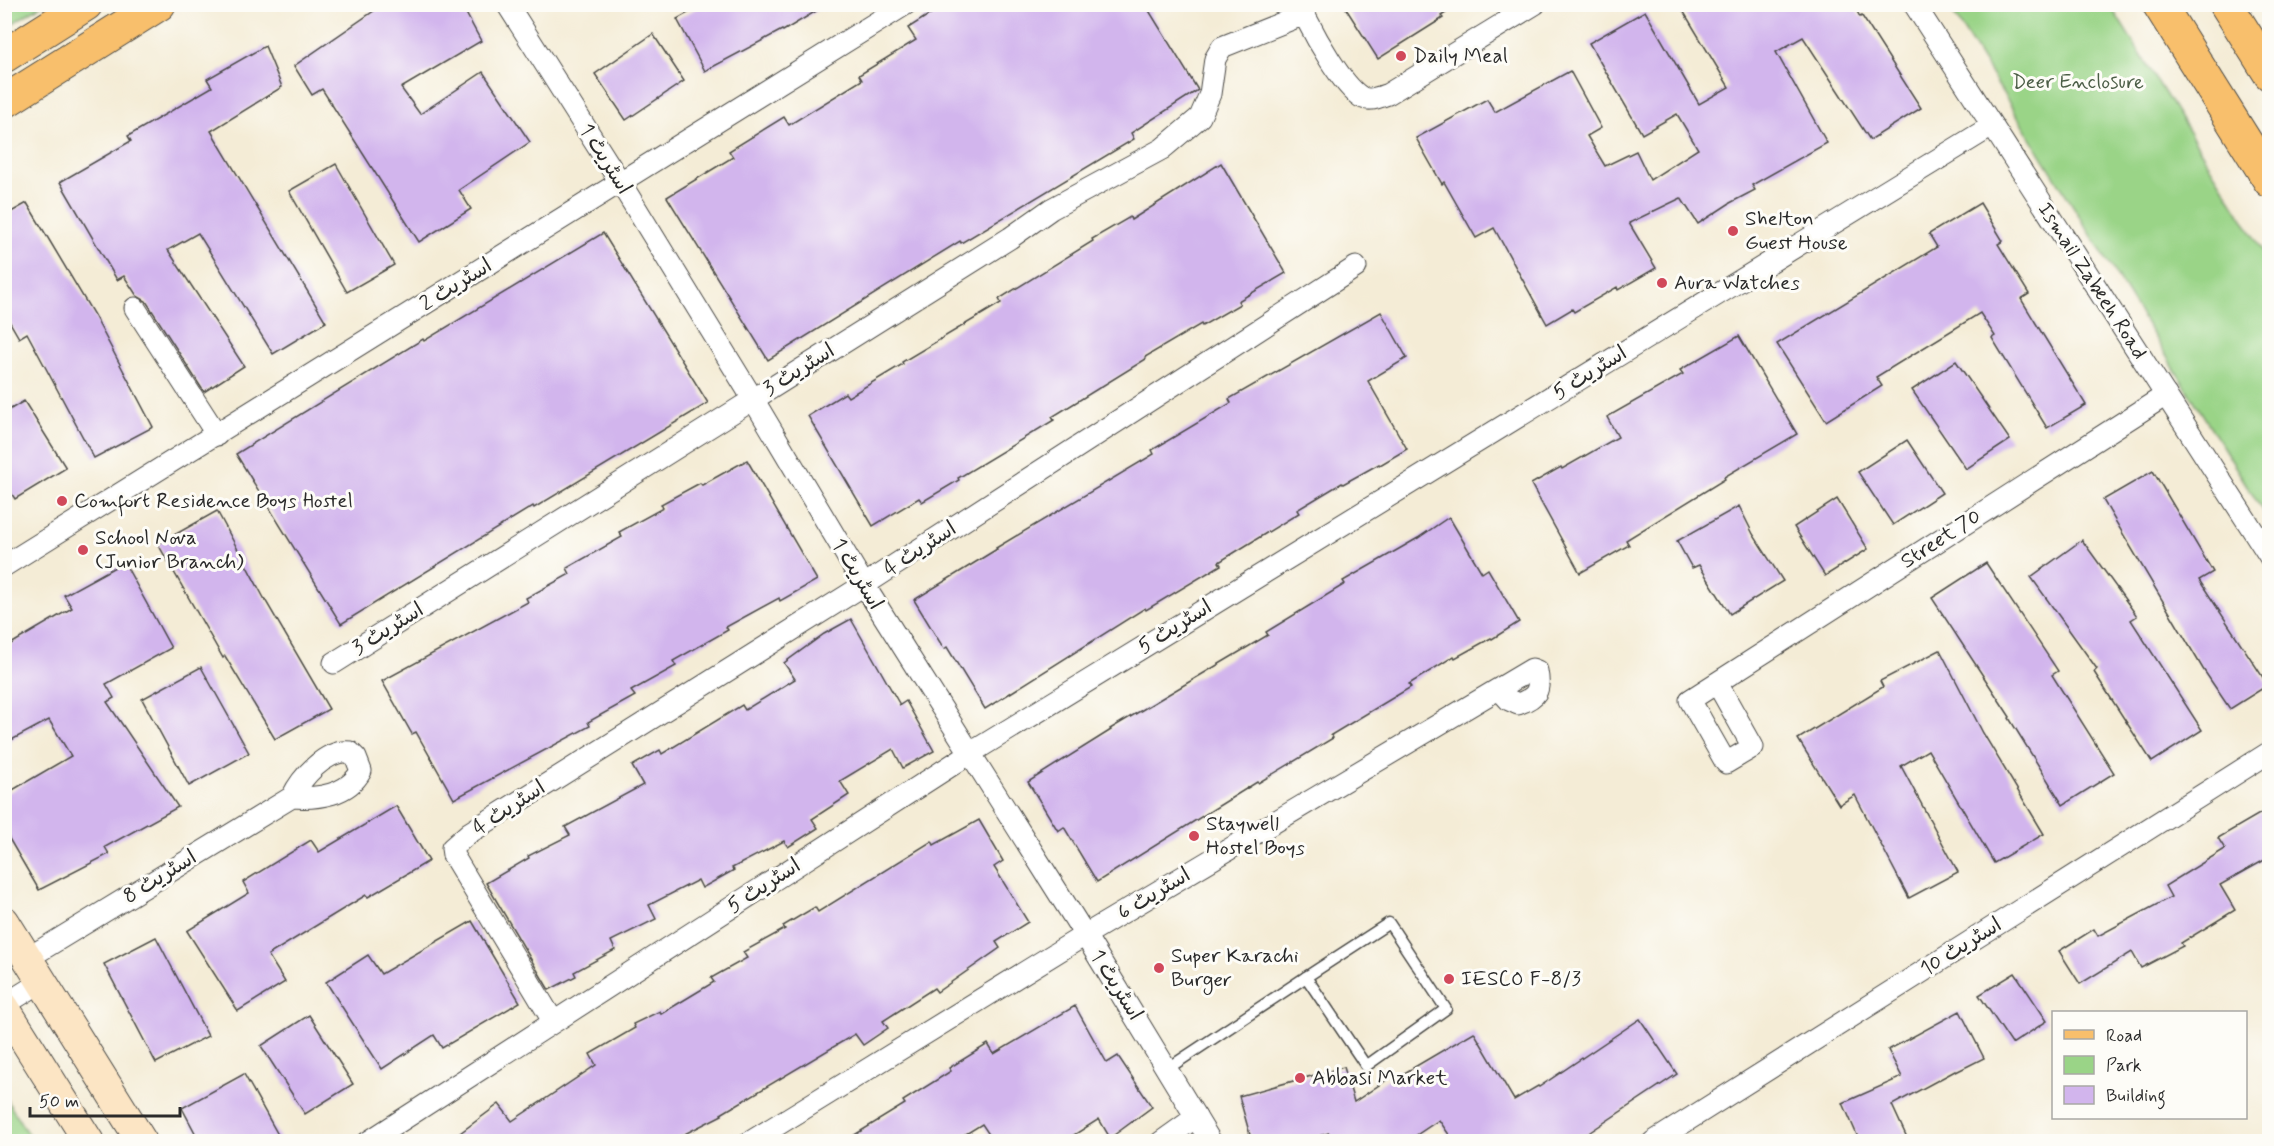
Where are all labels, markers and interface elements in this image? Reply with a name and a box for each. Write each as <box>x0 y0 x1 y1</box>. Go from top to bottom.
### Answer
place label: Daily Meal <box>1413 42 1508 70</box>
marker: Daily Meal <box>1394 49 1408 63</box>
park label: Deer Enclosure <box>2012 68 2144 96</box>
street label: اسٹریٹ 1 <box>572 118 638 200</box>
street label: Ismail Zabeeh Road <box>2031 197 2153 365</box>
place label: Shelton Guest House <box>1745 205 1848 257</box>
marker: Shelton Guest House <box>1726 224 1740 238</box>
street label: اسٹریٹ 2 <box>415 252 497 318</box>
place label: Aura Watches <box>1674 269 1800 297</box>
marker: Aura Watches <box>1655 276 1669 290</box>
street label: اسٹریٹ 3 <box>758 337 840 403</box>
street label: اسٹریٹ 5 <box>1548 339 1632 407</box>
place label: Comfort Residence Boys Hostel <box>74 487 353 517</box>
marker: Comfort Residence Boys Hostel <box>55 494 69 508</box>
street label: Street 70 <box>1895 503 1987 575</box>
street label: اسٹریٹ 4 <box>878 515 962 583</box>
place label: School Nova (Junior Branch) <box>95 524 244 576</box>
street label: اسٹریٹ 1 <box>825 533 889 615</box>
marker: School Nova (Junior Branch) <box>76 543 90 557</box>
street label: اسٹریٹ 5 <box>1133 593 1217 661</box>
street label: اسٹریٹ 3 <box>347 596 429 662</box>
street label: اسٹریٹ 4 <box>467 774 551 842</box>
place label: Staywell Hostel Boys <box>1206 810 1305 862</box>
marker: Staywell Hostel Boys <box>1187 829 1201 843</box>
street label: اسٹریٹ 8 <box>118 844 202 910</box>
street label: اسٹریٹ 5 <box>722 852 806 920</box>
street label: اسٹریٹ 6 <box>1112 861 1196 927</box>
street label: اسٹریٹ 10 <box>1915 911 2007 983</box>
place label: Super Karachi Burger <box>1171 942 1299 995</box>
street label: اسٹریٹ 1 <box>1083 944 1149 1026</box>
marker: Super Karachi Burger <box>1152 961 1166 975</box>
place label: IESCO F-8/3 <box>1461 965 1581 993</box>
marker: IESCO F-8/3 <box>1442 972 1456 986</box>
legend <box>2052 1011 2247 1119</box>
text: Road <box>2106 1024 2142 1048</box>
text: Park <box>2106 1054 2142 1078</box>
place label: Abbasi Market <box>1312 1064 1448 1092</box>
marker: Abbasi Market <box>1293 1071 1307 1085</box>
scale bar <box>30 1080 180 1118</box>
text: Building <box>2106 1084 2166 1110</box>
text: 50 m <box>39 1090 79 1114</box>

